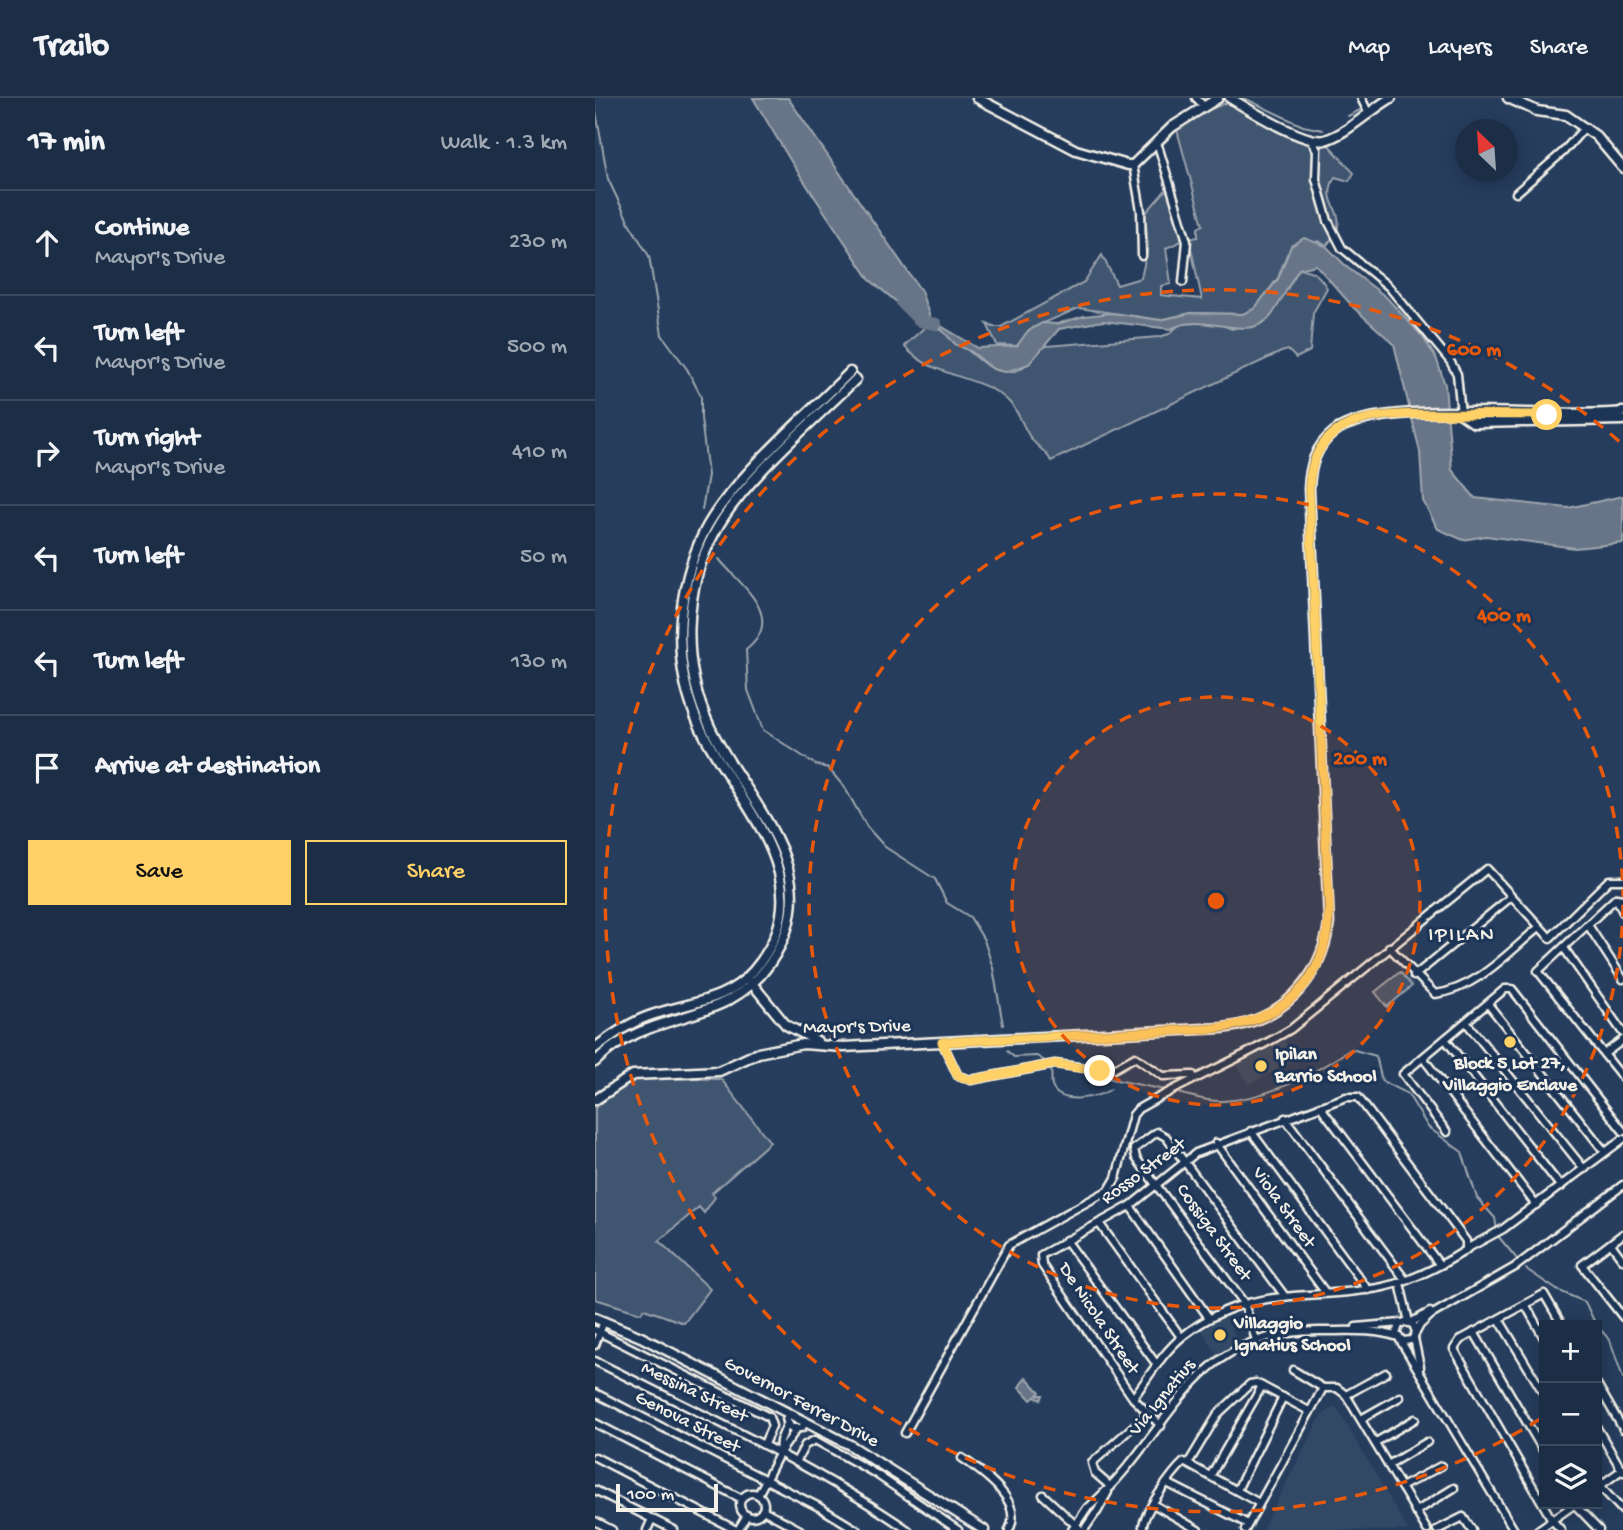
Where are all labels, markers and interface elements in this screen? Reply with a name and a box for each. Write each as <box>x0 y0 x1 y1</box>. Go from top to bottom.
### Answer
text: Trailo <box>35 29 109 67</box>
text: Map <box>1348 34 1390 63</box>
text: Layers <box>1428 34 1492 63</box>
text: Share <box>1530 34 1588 63</box>
north arrow <box>1455 119 1518 182</box>
text: 17 min <box>28 126 105 161</box>
text: Walk · 1.3 km <box>441 130 567 157</box>
text: Continue <box>95 214 189 245</box>
icon: ahead <box>28 224 66 262</box>
text: 230 m <box>509 229 567 256</box>
text: Mayor's Drive <box>95 245 225 272</box>
text: Turn left <box>95 319 183 350</box>
icon: left <box>28 329 66 367</box>
text: 500 m <box>507 334 567 361</box>
text: 600 m <box>1447 339 1501 364</box>
text: Mayor's Drive <box>95 350 225 377</box>
route start <box>1531 399 1562 430</box>
text: Turn right <box>95 424 199 455</box>
icon: right <box>28 434 66 472</box>
text: 410 m <box>512 439 567 466</box>
text: Mayor's Drive <box>95 455 225 482</box>
icon: left <box>28 539 66 577</box>
text: Turn left <box>95 542 183 573</box>
text: 50 m <box>520 544 567 571</box>
text: 400 m <box>1476 605 1531 630</box>
icon: left <box>28 644 66 682</box>
text: Turn left <box>95 647 183 678</box>
text: 130 m <box>511 649 567 676</box>
text: 200 m <box>1333 748 1387 773</box>
icon: arrive <box>28 749 66 787</box>
text: Arrive at destination <box>95 752 320 783</box>
button: Save <box>28 840 291 905</box>
button: Share <box>305 840 567 905</box>
centre of rings <box>1204 889 1228 913</box>
district label: IPILAN <box>1428 924 1496 949</box>
street label: Mayor's Drive <box>803 1016 911 1040</box>
marker: Block 5 Lot 27, Villaggio Enclave <box>1502 1034 1518 1050</box>
place label: Ipilan Barrio School <box>1274 1044 1377 1089</box>
place label: Block 5 Lot 27, Villaggio Enclave <box>1442 1053 1578 1098</box>
route end <box>1084 1055 1115 1086</box>
marker: Ipilan Barrio School <box>1253 1058 1269 1074</box>
street label: Rosso Street <box>1097 1132 1193 1210</box>
street label: Viola Street <box>1245 1162 1321 1255</box>
street label: Cossiga Street <box>1170 1180 1257 1288</box>
street label: De Nicola Street <box>1051 1257 1145 1381</box>
place label: Villaggio Ignatius School <box>1233 1313 1351 1358</box>
map controls <box>1539 1320 1602 1509</box>
button: + <box>1539 1320 1602 1383</box>
marker: Villaggio Ignatius School <box>1212 1327 1228 1343</box>
street label: Governor Ferrer Drive <box>720 1352 883 1454</box>
street label: Via Ignatius <box>1124 1354 1202 1442</box>
street label: Messina Street <box>637 1357 753 1430</box>
button: − <box>1539 1383 1602 1446</box>
street label: Genova Street <box>631 1387 745 1460</box>
button: layers <box>1539 1446 1602 1509</box>
scale bar <box>616 1481 717 1513</box>
text: 100 m <box>627 1484 674 1507</box>

